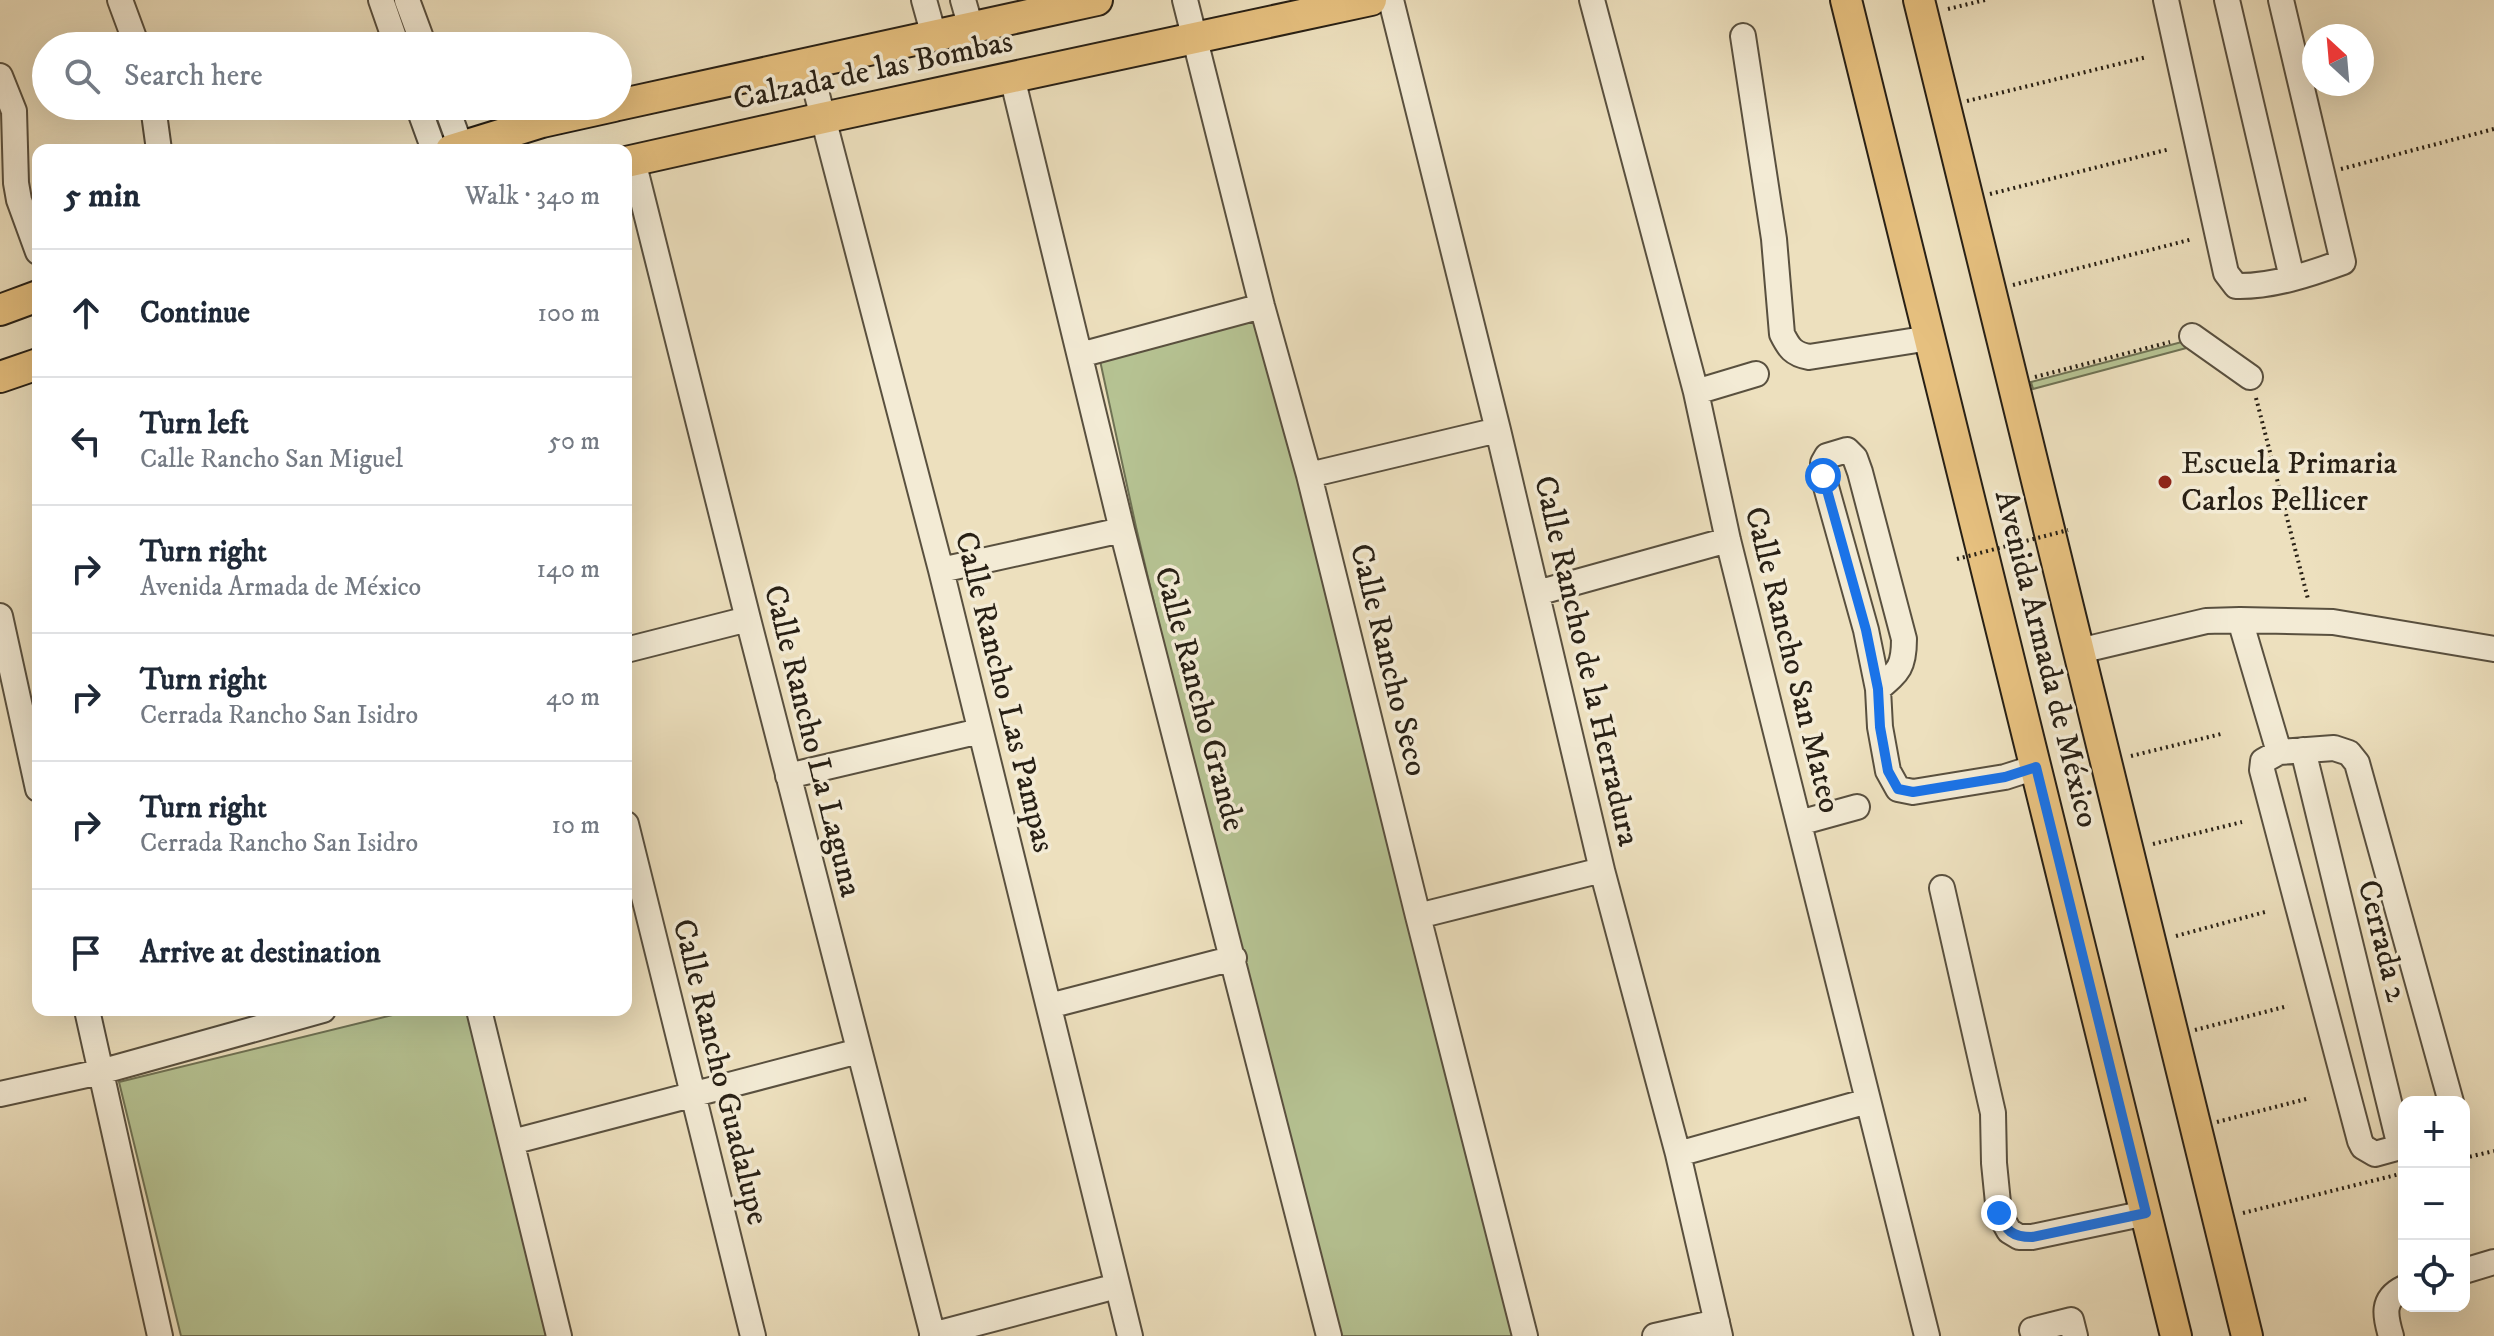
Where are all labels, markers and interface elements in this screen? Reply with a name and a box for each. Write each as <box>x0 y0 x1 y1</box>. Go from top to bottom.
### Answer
street label: Calzada de las Bombas <box>730 22 1016 120</box>
north arrow <box>2302 24 2374 96</box>
search box <box>32 32 632 120</box>
icon: search <box>60 54 104 98</box>
text: Search here <box>124 58 263 95</box>
text: 5 min <box>64 175 140 217</box>
text: Walk · 340 m <box>465 180 600 213</box>
icon: ahead <box>64 291 108 335</box>
text: Continue <box>140 295 250 332</box>
text: 100 m <box>537 297 600 330</box>
text: Turn left <box>140 406 249 443</box>
icon: left <box>64 419 108 463</box>
text: 50 m <box>548 425 600 458</box>
text: Calle Rancho San Miguel <box>140 443 403 476</box>
place label: Escuela Primaria Carlos Pellicer <box>2181 444 2397 521</box>
route start <box>1805 458 1841 494</box>
street label: Calle Rancho de la Herradura <box>1524 472 1648 850</box>
marker: Escuela Primaria Carlos Pellicer <box>2156 473 2174 491</box>
street label: Avenida Armada de México <box>1985 486 2107 832</box>
street label: Calle Rancho San Mateo <box>1735 503 1849 817</box>
street label: Calle Rancho Las Pampas <box>945 527 1063 857</box>
text: Turn right <box>140 534 267 571</box>
street label: Calle Rancho Seco <box>1340 540 1436 780</box>
icon: right <box>64 547 108 591</box>
text: 140 m <box>536 553 600 586</box>
street label: Calle Rancho Grande <box>1144 562 1254 836</box>
text: Avenida Armada de México <box>140 571 421 604</box>
street label: Calle Rancho La Laguna <box>754 581 870 901</box>
text: Turn right <box>140 662 267 699</box>
icon: right <box>64 675 108 719</box>
text: 40 m <box>546 681 600 714</box>
text: Cerrada Rancho San Isidro <box>140 699 418 732</box>
text: Turn right <box>140 790 267 827</box>
icon: right <box>64 803 108 847</box>
text: 10 m <box>551 809 600 842</box>
text: Cerrada Rancho San Isidro <box>140 827 418 860</box>
street label: Cerrada 2 <box>2348 876 2416 1006</box>
street label: Calle Rancho Guadalupe <box>663 915 777 1229</box>
icon: arrive <box>64 931 108 975</box>
text: Arrive at destination <box>140 935 381 972</box>
map controls <box>2398 1096 2470 1312</box>
button: + <box>2398 1096 2470 1168</box>
button: − <box>2398 1168 2470 1240</box>
route end <box>1981 1195 2017 1231</box>
button: locate <box>2398 1240 2470 1312</box>

